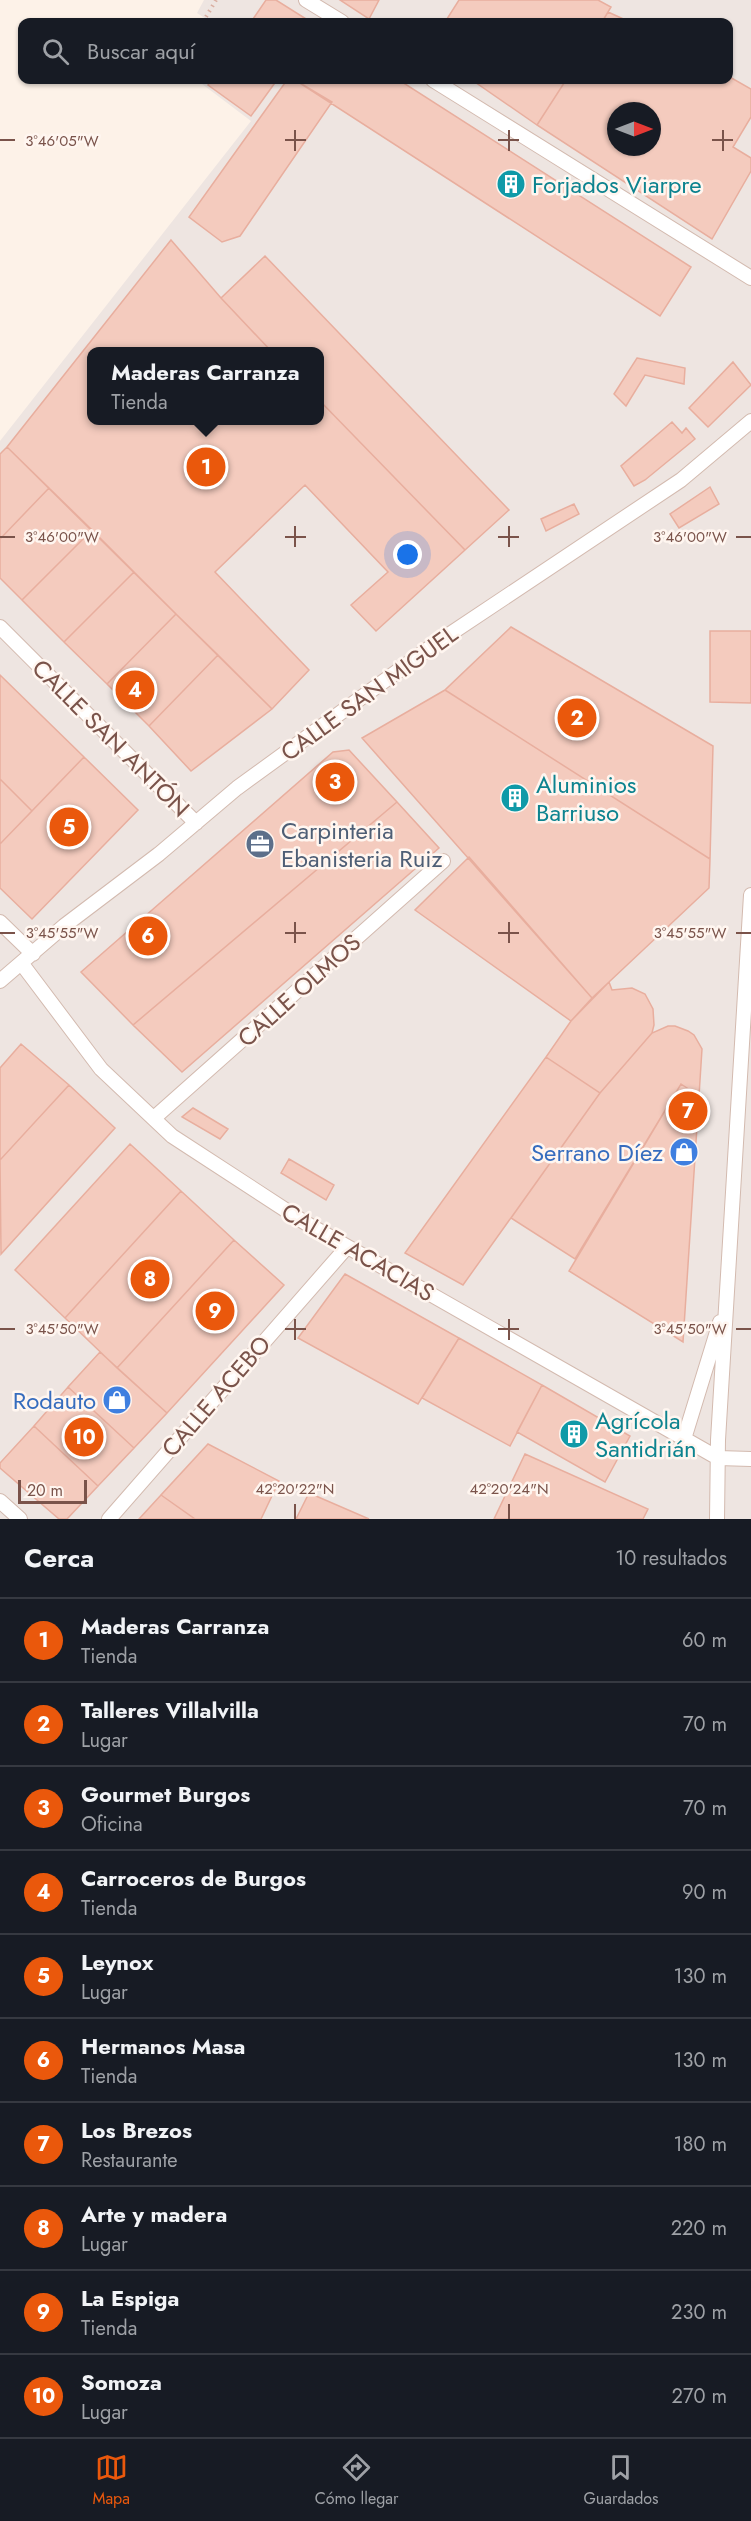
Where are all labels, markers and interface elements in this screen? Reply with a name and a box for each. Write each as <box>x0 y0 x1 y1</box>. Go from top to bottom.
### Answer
search box <box>18 18 733 84</box>
icon: search <box>39 35 72 68</box>
text: Buscar aquí <box>87 35 195 67</box>
north arrow <box>607 102 661 156</box>
text: 3°46'05"W <box>25 130 99 152</box>
place label: Forjados Viarpre <box>532 167 702 202</box>
building icon: Forjados Viarpre <box>495 168 527 200</box>
popup <box>87 347 324 425</box>
text: Maderas Carranza <box>111 356 300 388</box>
text: Tienda <box>111 388 168 417</box>
pin: 1 <box>186 444 226 490</box>
text: 3°46'00"W <box>25 526 99 548</box>
text: 3°46'00"W <box>653 526 727 548</box>
your location <box>393 540 422 569</box>
street label: CALLE SAN MIGUEL <box>273 617 465 769</box>
street label: CALLE SAN ANTÓN <box>24 651 198 825</box>
pin: 4 <box>116 668 154 712</box>
pin: 2 <box>558 696 596 740</box>
pin: 3 <box>316 760 354 804</box>
place label: Aluminios Barriuso <box>536 767 637 830</box>
building icon: Aluminios Barriuso <box>499 782 531 814</box>
pin: 5 <box>50 804 88 850</box>
place label: Carpinteria Ebanisteria Ruiz <box>281 813 443 876</box>
office icon: Carpinteria Ebanisteria Ruiz <box>244 828 276 860</box>
pin: 6 <box>128 914 168 958</box>
text: 3°45'55"W <box>26 922 98 944</box>
text: 3°45'55"W <box>654 922 726 944</box>
street label: CALLE OLMOS <box>230 925 368 1055</box>
pin: 7 <box>668 1088 708 1134</box>
place label: Serrano Díez <box>531 1135 663 1170</box>
shop icon: Serrano Díez <box>668 1136 700 1168</box>
street label: CALLE ACACIAS <box>275 1194 441 1310</box>
pin: 8 <box>130 1256 170 1302</box>
pin: 9 <box>196 1288 234 1334</box>
text: 3°45'50"W <box>25 1318 99 1340</box>
text: 3°45'50"W <box>653 1318 727 1340</box>
street label: CALLE ACEBO <box>153 1328 279 1464</box>
place label: Rodauto <box>13 1383 96 1418</box>
shop icon: Rodauto <box>101 1384 133 1416</box>
place label: Agrícola Santidrián <box>595 1403 697 1466</box>
pin: 10 <box>64 1414 104 1460</box>
building icon: Agrícola Santidrián <box>558 1418 590 1450</box>
scale bar <box>18 1477 87 1504</box>
text: 42°20'22"N <box>256 1478 334 1500</box>
text: 42°20'24"N <box>469 1478 549 1500</box>
text: 20 m <box>27 1479 63 1502</box>
text: Cerca <box>24 1539 94 1577</box>
text: 10 resultados <box>615 1544 727 1573</box>
text: Maderas Carranza <box>81 1610 269 1642</box>
text: 1 <box>38 1626 49 1655</box>
text: 60 m <box>682 1626 727 1655</box>
text: Tienda <box>81 1642 137 1671</box>
text: Talleres Villalvilla <box>81 1694 259 1726</box>
text: 2 <box>37 1710 50 1739</box>
text: 70 m <box>683 1710 727 1739</box>
text: Lugar <box>81 1726 128 1755</box>
text: Gourmet Burgos <box>81 1778 250 1810</box>
text: 3 <box>37 1794 50 1823</box>
text: 70 m <box>683 1794 727 1823</box>
text: Oficina <box>81 1810 143 1839</box>
text: Carroceros de Burgos <box>81 1862 306 1894</box>
text: 4 <box>37 1878 50 1907</box>
text: 90 m <box>682 1878 727 1907</box>
text: Tienda <box>81 1894 137 1923</box>
text: Leynox <box>81 1946 153 1978</box>
text: 5 <box>37 1962 50 1991</box>
text: 130 m <box>673 1962 727 1991</box>
text: Lugar <box>81 1978 128 2007</box>
text: Hermanos Masa <box>81 2030 245 2062</box>
text: 6 <box>37 2046 50 2075</box>
text: 130 m <box>673 2046 727 2075</box>
text: Tienda <box>81 2062 137 2091</box>
text: Los Brezos <box>81 2114 192 2146</box>
text: 7 <box>37 2130 50 2159</box>
text: 180 m <box>673 2130 727 2159</box>
text: Restaurante <box>81 2146 178 2175</box>
text: Arte y madera <box>81 2198 227 2230</box>
text: 8 <box>37 2214 50 2243</box>
text: 220 m <box>671 2214 727 2243</box>
text: Lugar <box>81 2230 128 2259</box>
text: La Espiga <box>81 2282 179 2314</box>
text: 9 <box>37 2298 50 2327</box>
text: 230 m <box>671 2298 727 2327</box>
text: Tienda <box>81 2314 137 2343</box>
text: Somoza <box>81 2366 162 2398</box>
text: 10 <box>32 2382 55 2411</box>
text: 270 m <box>672 2382 727 2411</box>
text: Lugar <box>81 2398 128 2427</box>
tab: Mapa <box>92 2451 130 2510</box>
tab: Cómo llegar <box>315 2451 398 2510</box>
tab: Guardados <box>583 2451 659 2510</box>

